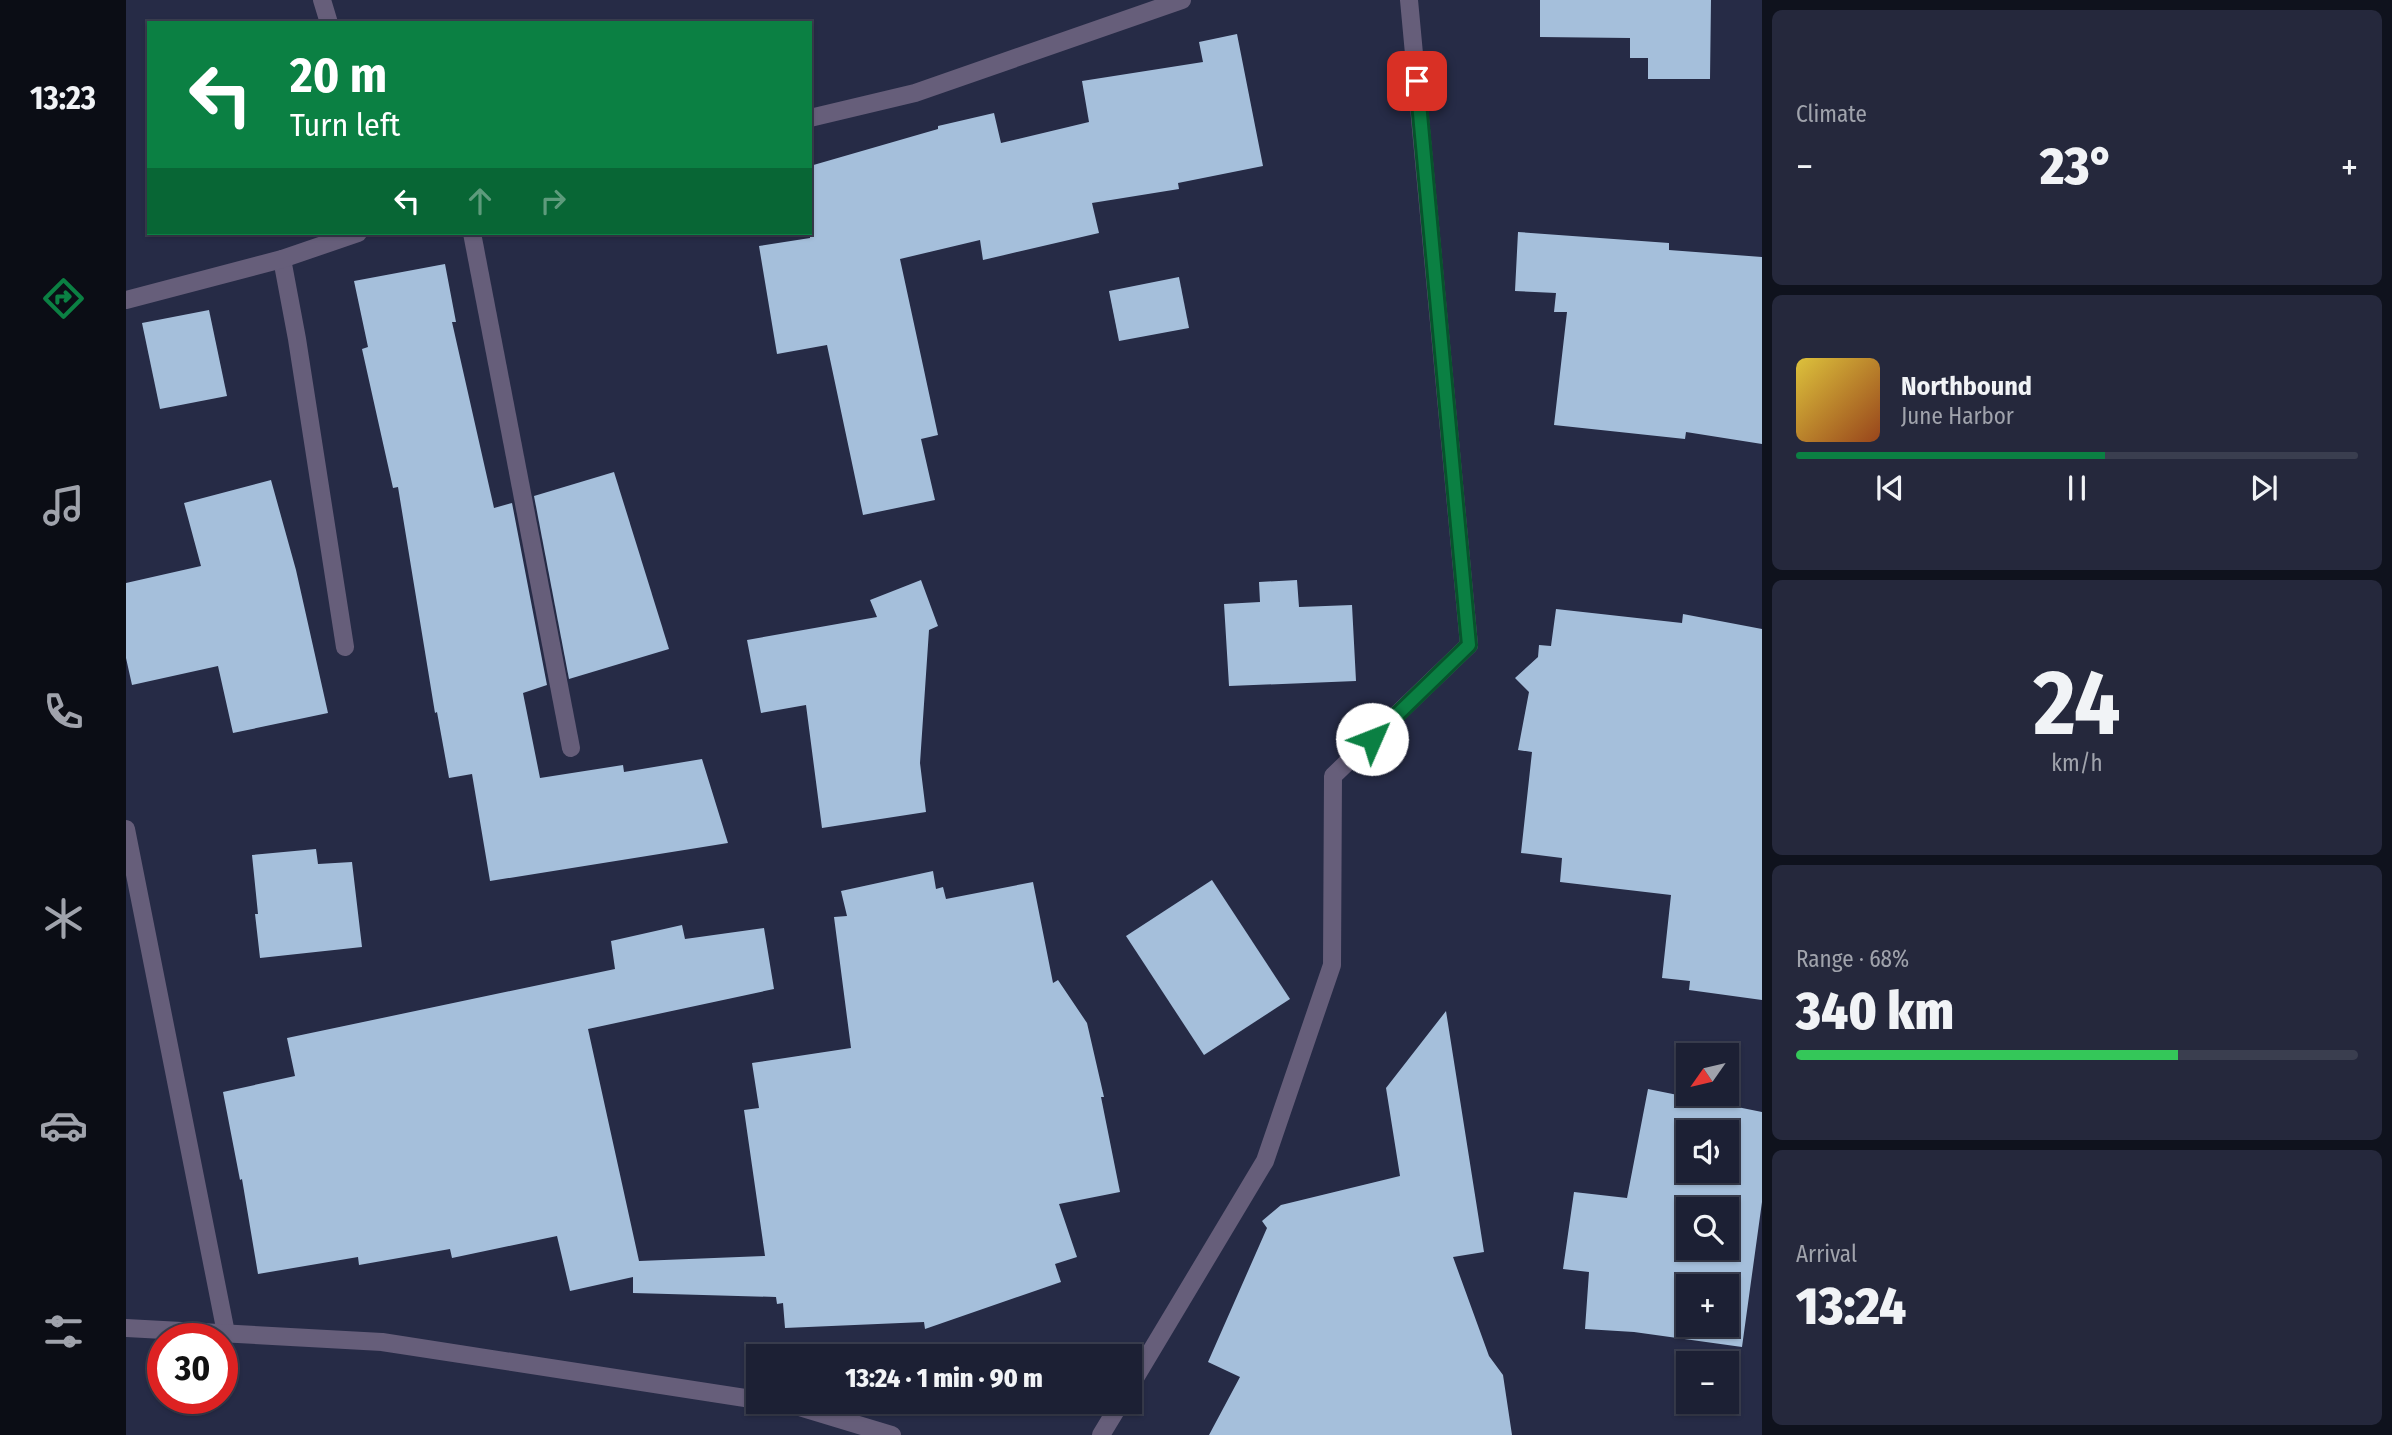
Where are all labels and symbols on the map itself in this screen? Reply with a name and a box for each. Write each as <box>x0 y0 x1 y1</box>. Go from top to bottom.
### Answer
pin <box>1387 51 1447 111</box>
position arrow <box>1335 702 1409 776</box>
north arrow <box>1676 1043 1740 1106</box>
speed limit sign: 30 <box>147 1323 238 1414</box>

